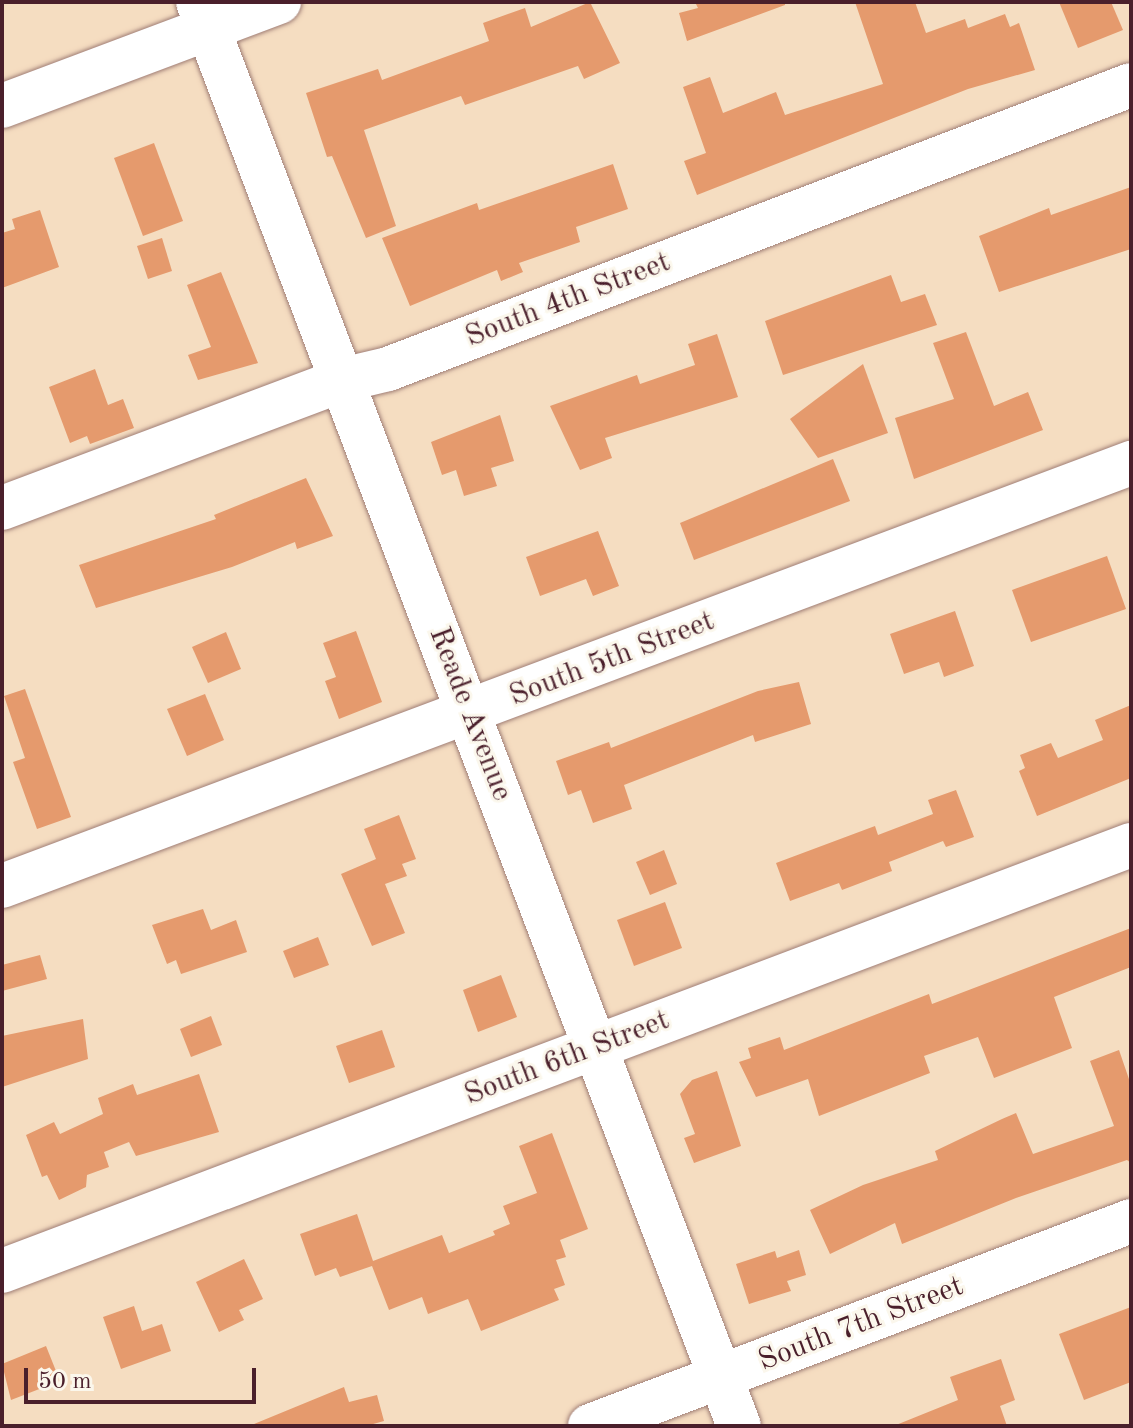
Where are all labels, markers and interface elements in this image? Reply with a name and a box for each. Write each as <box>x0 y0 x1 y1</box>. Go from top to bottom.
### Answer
street label: South 4th Street <box>460 244 676 356</box>
street label: South 5th Street <box>504 603 720 715</box>
street label: Reade Avenue <box>420 622 520 806</box>
street label: South 6th Street <box>459 1002 675 1114</box>
street label: South 7th Street <box>753 1268 969 1380</box>
scale bar <box>28 1352 260 1402</box>
text: 50 m <box>38 1370 92 1394</box>

